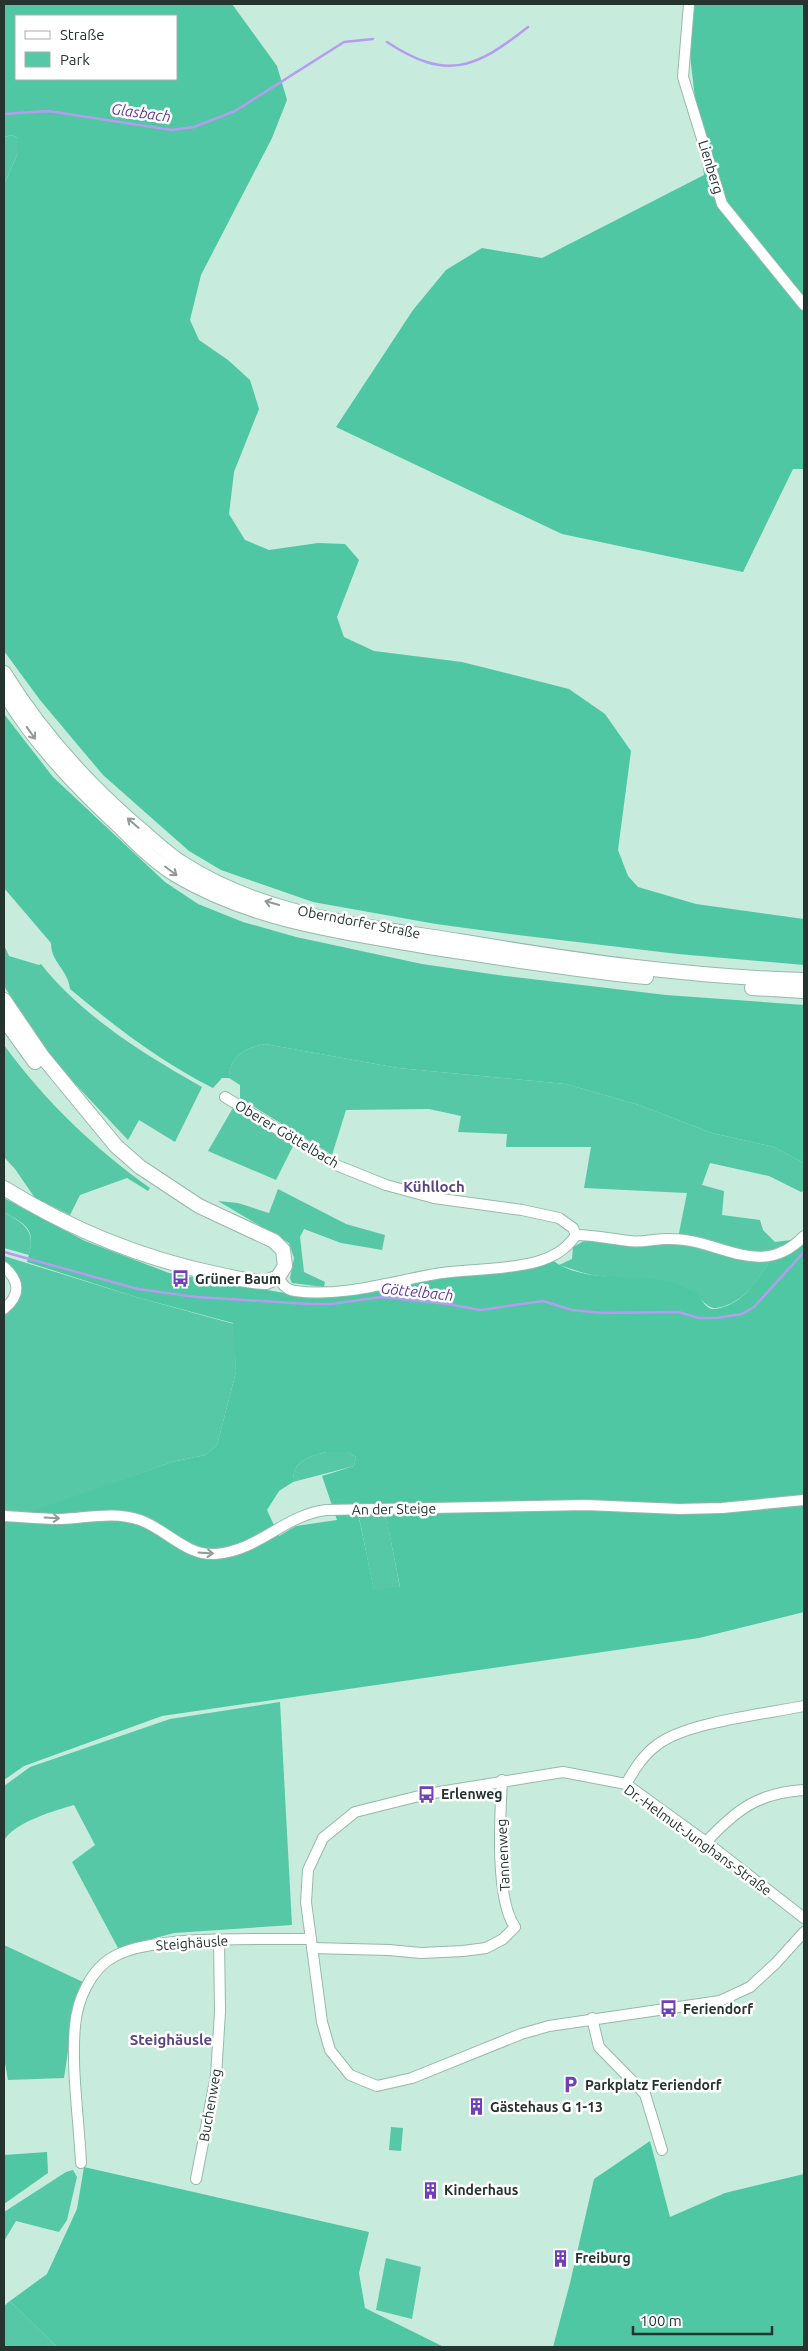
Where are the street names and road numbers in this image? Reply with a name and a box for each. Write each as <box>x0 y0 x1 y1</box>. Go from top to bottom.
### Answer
street label: Lienberg <box>695 138 727 196</box>
street label: Oberndorfer Straße <box>296 902 422 942</box>
street label: Oberer Göttelbach <box>232 1097 342 1171</box>
street label: An der Steige <box>352 1500 436 1518</box>
street label: Dr.-Helmut-Junghans-Straße <box>621 1781 775 1899</box>
street label: Tannenweg <box>493 1818 513 1892</box>
street label: Steighäusle <box>155 1932 229 1954</box>
street label: Buchenweg <box>196 2067 224 2143</box>

